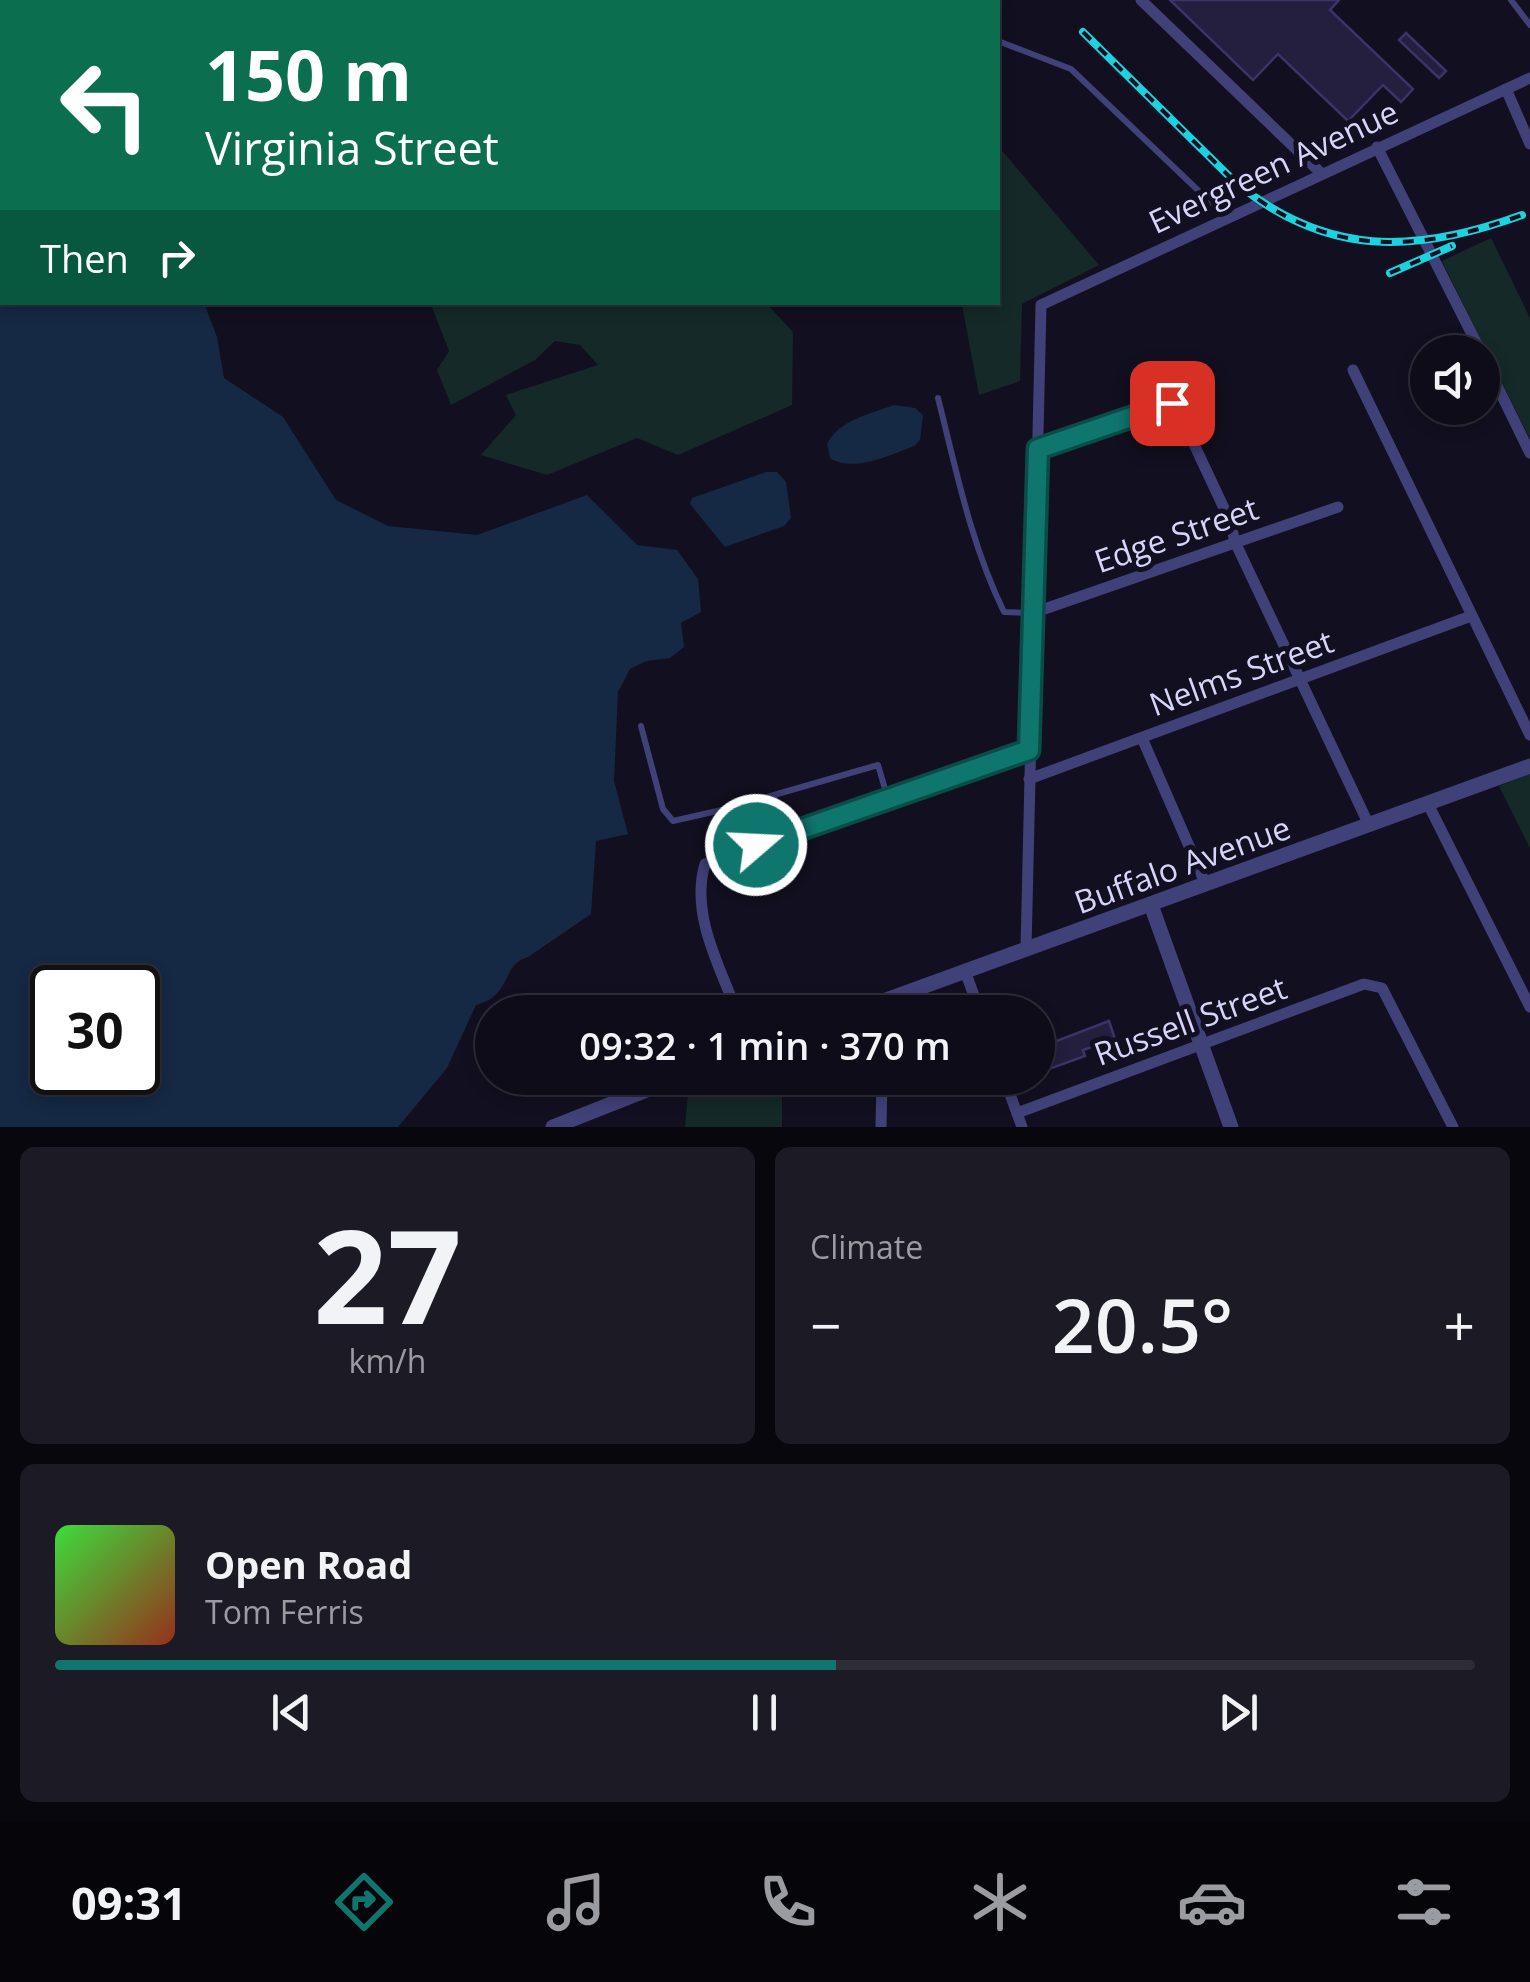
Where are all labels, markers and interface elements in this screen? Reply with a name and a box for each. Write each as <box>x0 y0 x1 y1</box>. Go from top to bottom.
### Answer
text: 150 m <box>205 26 412 122</box>
icon: left <box>40 40 170 170</box>
street label: Evergreen Avenue <box>1141 89 1405 243</box>
text: Virginia Street <box>205 117 499 178</box>
icon: right <box>149 230 204 285</box>
text: Then <box>40 232 129 284</box>
map controls <box>1410 335 1500 425</box>
button: sound <box>1410 335 1500 425</box>
pin <box>1130 361 1215 446</box>
icon: arrive <box>1145 376 1200 431</box>
street label: Edge Street <box>1088 486 1264 582</box>
street label: Nelms Street <box>1143 619 1339 725</box>
position arrow <box>704 793 808 897</box>
street label: Buffalo Avenue <box>1068 805 1296 923</box>
speed limit sign: 30 <box>30 965 160 1095</box>
street label: Russell Street <box>1088 965 1292 1075</box>
text: 09:32 · 1 min · 370 m <box>579 1019 951 1071</box>
text: 27 <box>313 1185 462 1362</box>
text: Climate <box>810 1225 923 1268</box>
text: 20.5° <box>1052 1273 1233 1375</box>
text: − <box>810 1287 841 1362</box>
text: + <box>1444 1287 1475 1362</box>
text: km/h <box>349 1339 426 1382</box>
text: Open Road <box>205 1538 412 1590</box>
text: Tom Ferris <box>205 1590 364 1633</box>
icon: previous <box>264 1685 319 1740</box>
icon: pause <box>737 1685 792 1740</box>
icon: next <box>1211 1685 1266 1740</box>
icon: directions <box>329 1867 399 1937</box>
icon: music <box>541 1867 611 1937</box>
icon: phone <box>753 1867 823 1937</box>
icon: climate <box>965 1867 1035 1937</box>
icon: car <box>1177 1867 1247 1937</box>
icon: filters <box>1389 1867 1459 1937</box>
text: 09:31 <box>71 1872 187 1933</box>

